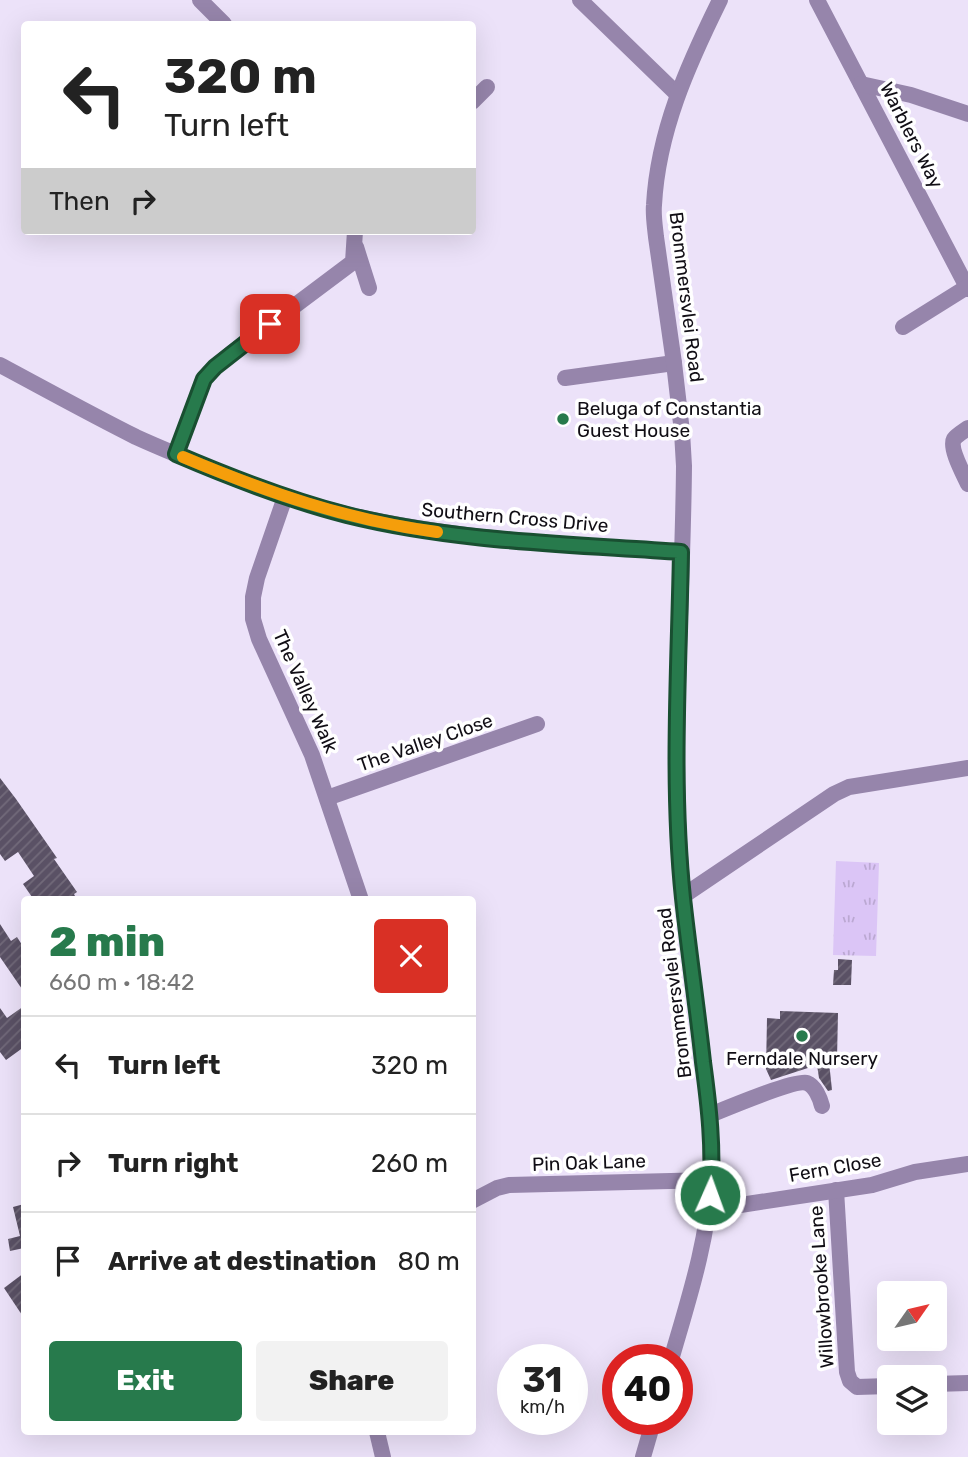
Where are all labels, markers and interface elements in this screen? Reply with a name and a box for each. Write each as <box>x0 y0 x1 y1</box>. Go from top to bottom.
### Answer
text: 320 m <box>164 47 317 105</box>
icon: left <box>49 49 140 140</box>
street label: Warblers Way <box>875 78 948 192</box>
text: Turn left <box>164 106 289 144</box>
icon: right <box>124 182 162 220</box>
text: Then <box>49 186 110 217</box>
street label: Brommersvlei Road <box>665 210 708 384</box>
pin <box>240 294 300 354</box>
icon: arrive <box>251 305 289 343</box>
place label: Beluga of Constantia Guest House <box>577 397 762 442</box>
marker: Beluga of Constantia Guest House <box>555 411 571 427</box>
street label: Southern Cross Drive <box>421 498 609 537</box>
street label: The Valley Walk <box>268 626 343 757</box>
street label: The Valley Close <box>355 709 496 776</box>
street label: Brommersvlei Road <box>653 906 696 1080</box>
text: 2 min <box>49 917 165 967</box>
button: close <box>374 919 448 993</box>
text: 660 m · 18:42 <box>49 968 194 996</box>
marker: Ferndale Nursery <box>794 1028 810 1044</box>
icon: left <box>49 1046 87 1084</box>
place label: Ferndale Nursery <box>726 1047 878 1070</box>
text: Turn left <box>108 1050 220 1081</box>
text: 320 m <box>371 1050 448 1081</box>
icon: right <box>49 1144 87 1182</box>
text: Turn right <box>108 1148 238 1179</box>
text: 260 m <box>371 1148 448 1179</box>
street label: Fern Close <box>787 1148 883 1187</box>
street label: Pin Oak Lane <box>532 1149 646 1176</box>
position arrow <box>673 1158 747 1232</box>
street label: Willowbrooke Lane <box>804 1205 839 1369</box>
icon: arrive <box>49 1242 87 1280</box>
text: Arrive at destination <box>108 1246 376 1277</box>
text: 80 m <box>397 1246 460 1277</box>
north arrow <box>877 1281 947 1351</box>
map controls <box>877 1281 947 1435</box>
button: Exit <box>49 1341 242 1421</box>
button: Share <box>256 1341 448 1421</box>
speed limit sign: 40 <box>602 1344 693 1435</box>
text: 31 <box>523 1359 562 1401</box>
button: layers <box>877 1365 947 1435</box>
text: km/h <box>520 1396 565 1418</box>

